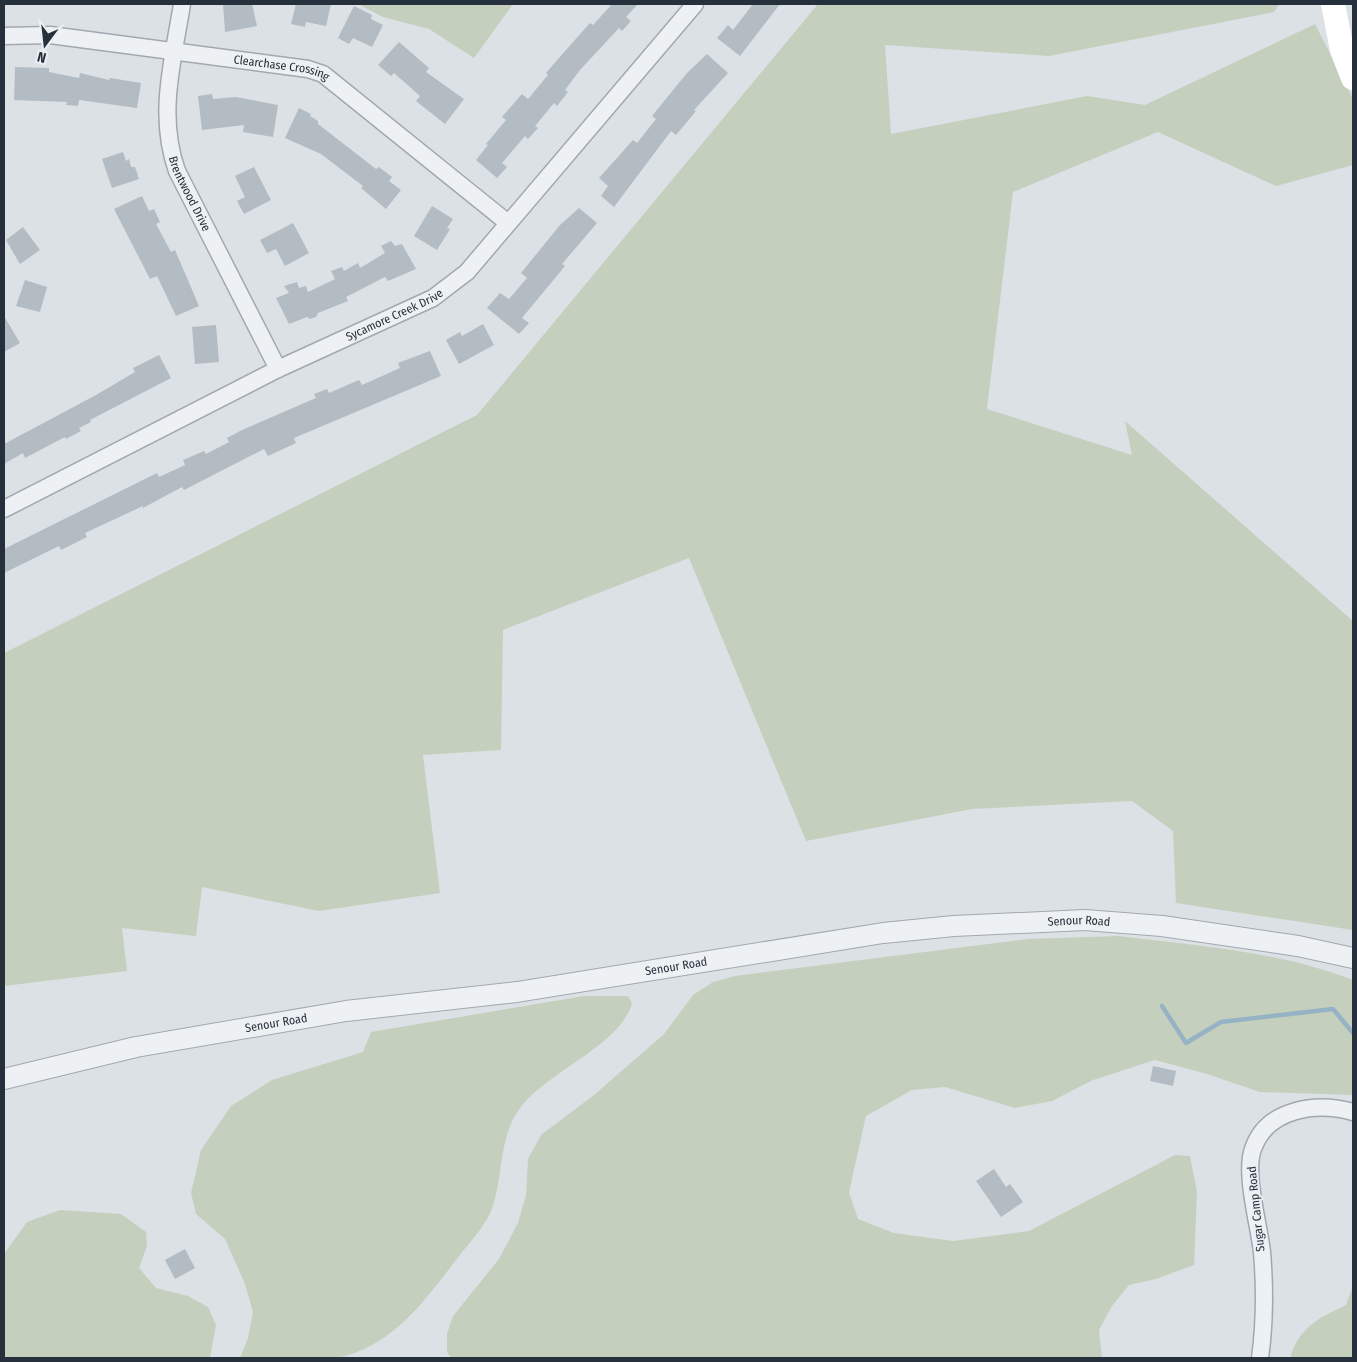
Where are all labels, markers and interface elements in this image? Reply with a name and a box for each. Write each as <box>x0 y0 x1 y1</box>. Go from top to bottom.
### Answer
north arrow <box>20 20 70 70</box>
text: N <box>36 48 48 66</box>
street label: Clearchase Crossing <box>233 52 333 84</box>
street label: Brentwood Drive <box>166 155 214 234</box>
street label: Sycamore Creek Drive <box>344 286 446 344</box>
street label: Senour Road <box>1047 913 1111 929</box>
street label: Senour Road <box>644 954 708 978</box>
street label: Senour Road <box>244 1011 308 1035</box>
street label: Sugar Camp Road <box>1245 1166 1267 1252</box>

